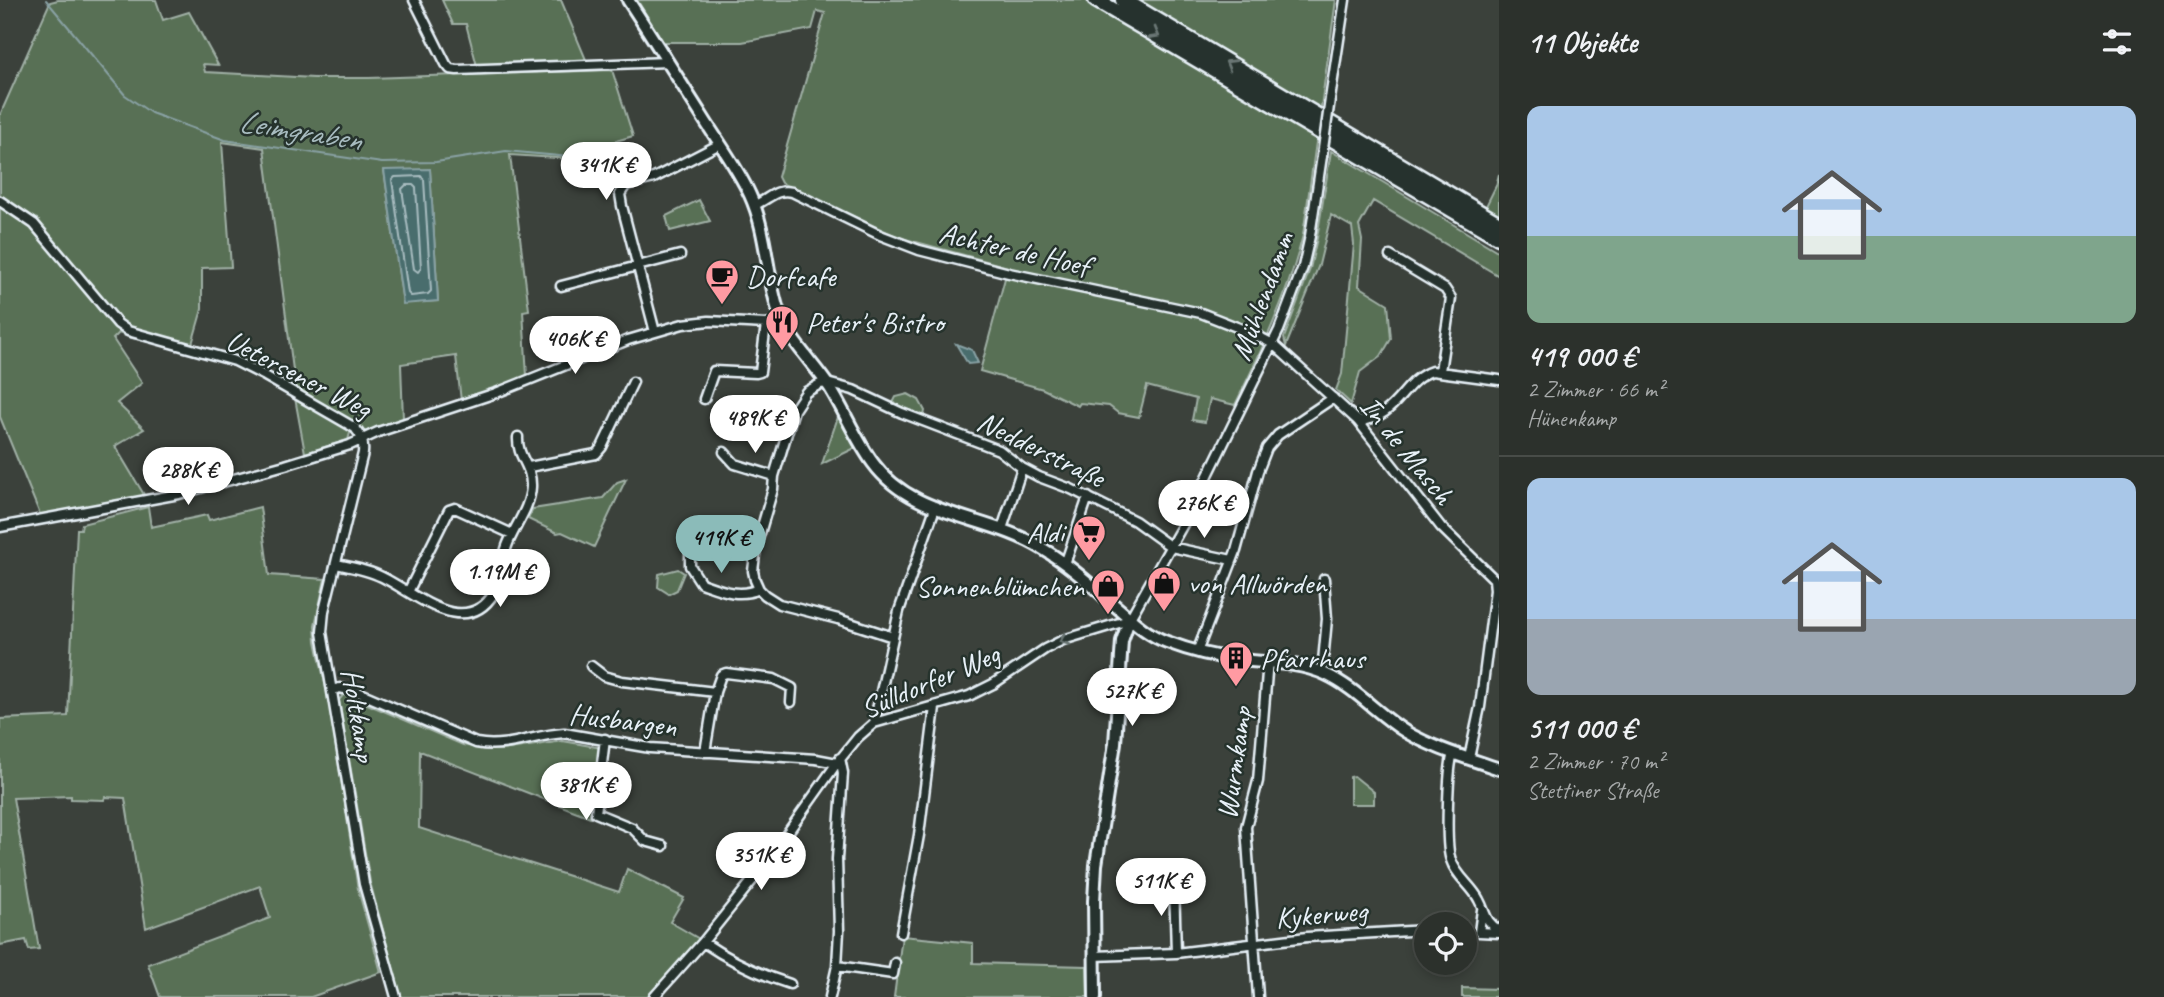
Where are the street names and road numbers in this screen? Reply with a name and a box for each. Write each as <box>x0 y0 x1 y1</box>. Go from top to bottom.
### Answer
street label: Achter de Hoef <box>936 213 1099 286</box>
street label: Mühlendamm <box>1221 225 1303 365</box>
street label: Uetersener Weg <box>220 321 380 428</box>
street label: In de Masch <box>1352 388 1463 513</box>
street label: Nedderstraße <box>971 402 1113 497</box>
street label: Sülldorfer Weg <box>855 634 1007 727</box>
street label: Holtkamp <box>333 666 385 766</box>
street label: Husbargen <box>567 695 679 746</box>
street label: Wurmkamp <box>1207 703 1261 822</box>
street label: Kykerweg <box>1274 891 1371 937</box>

